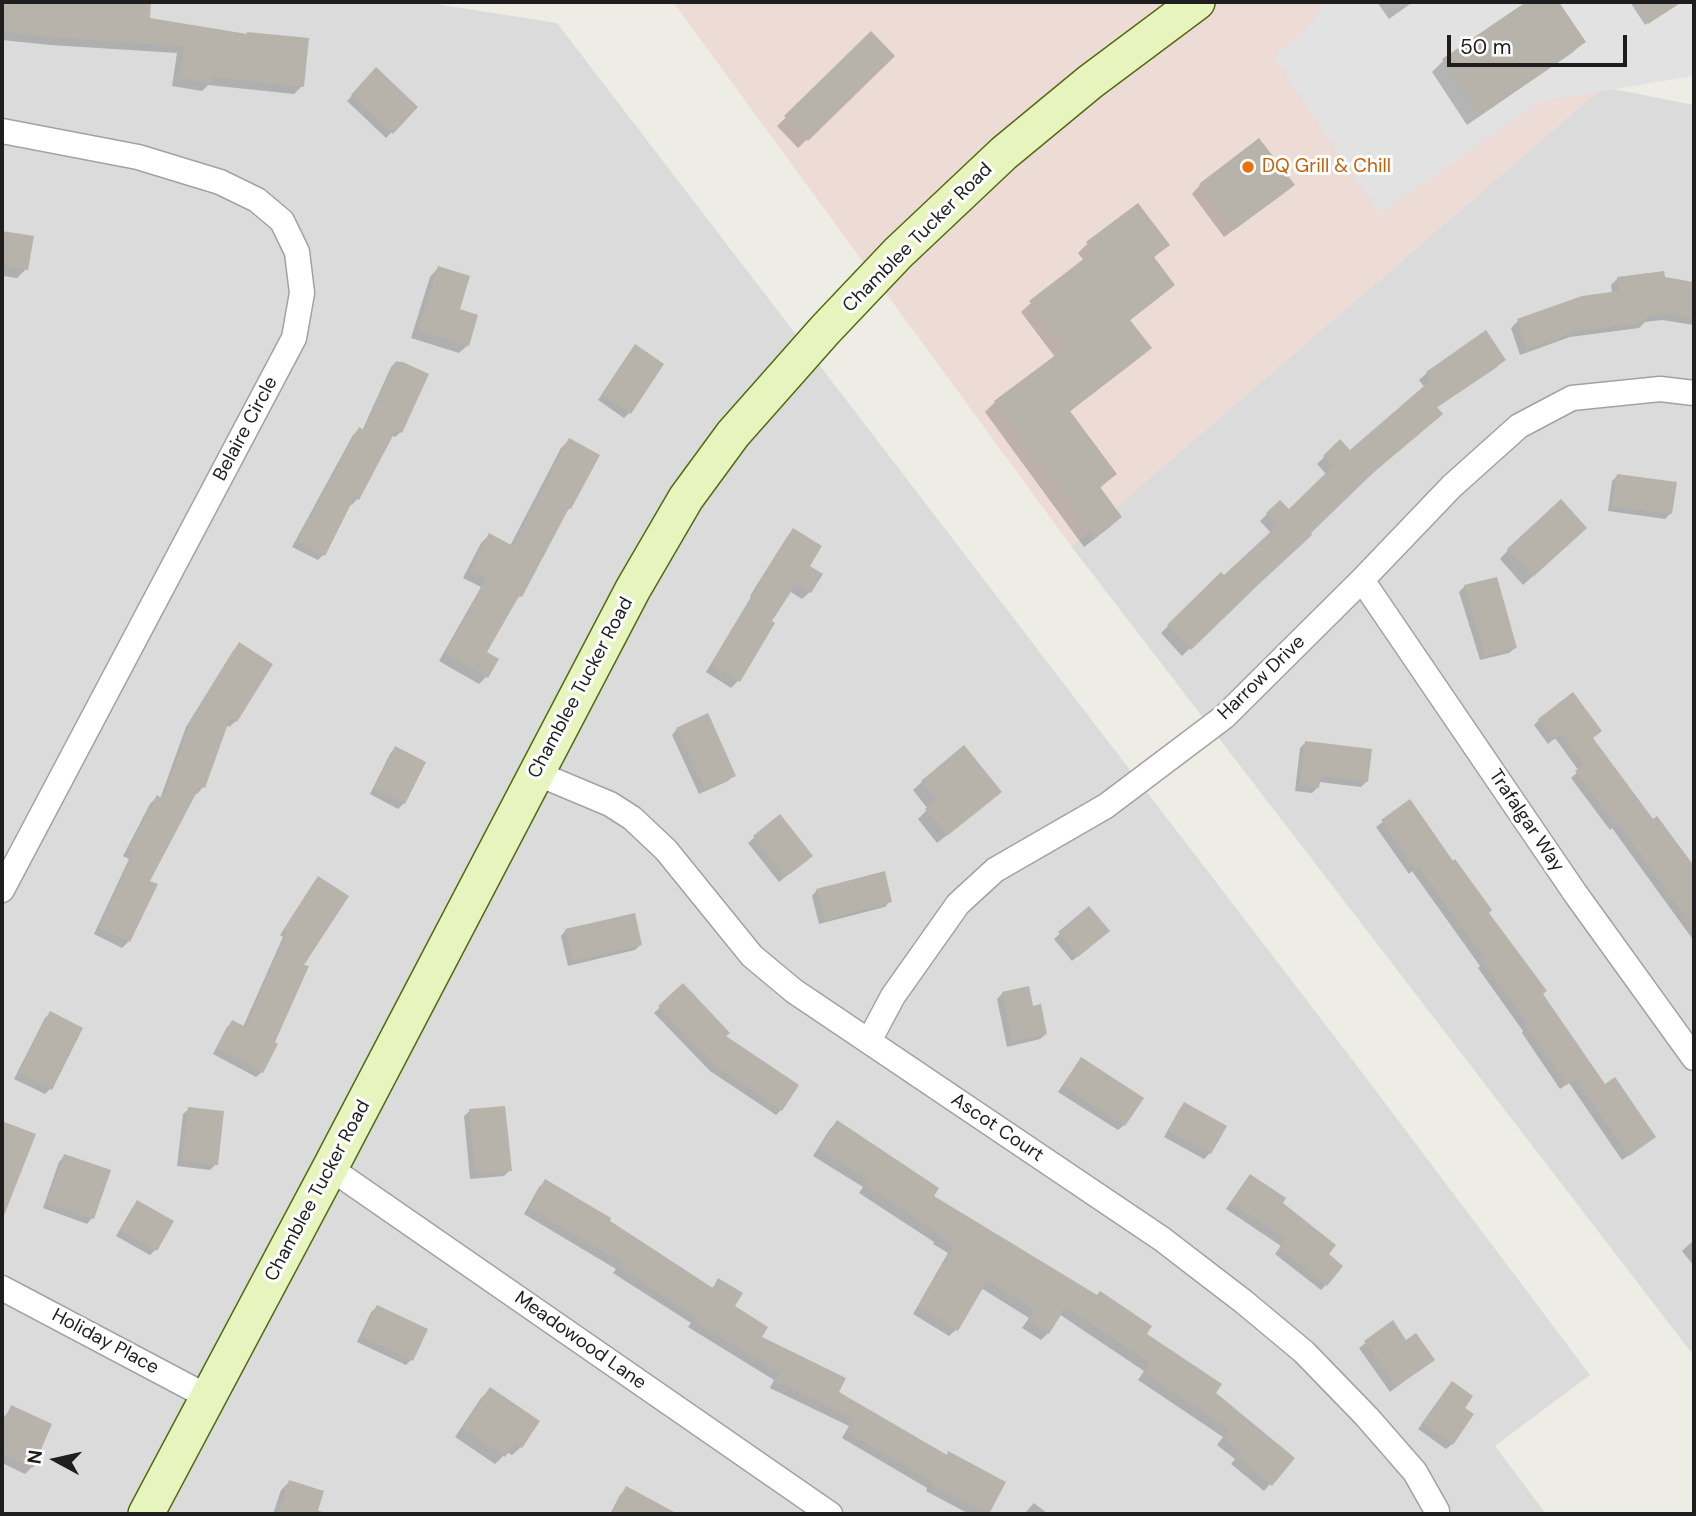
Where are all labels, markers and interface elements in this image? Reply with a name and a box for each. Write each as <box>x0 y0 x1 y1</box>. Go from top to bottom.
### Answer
scale bar <box>1451 21 1631 65</box>
text: 50 m <box>1460 33 1511 61</box>
place label: DQ Grill & Chill <box>1262 156 1391 178</box>
street label: Chamblee Tucker Road <box>839 159 997 317</box>
marker: DQ Grill & Chill <box>1240 159 1256 175</box>
street label: Belaire Circle <box>209 373 283 485</box>
street label: Chamblee Tucker Road <box>524 593 638 783</box>
street label: Harrow Drive <box>1214 631 1310 725</box>
street label: Trafalgar Way <box>1483 765 1569 877</box>
street label: Ascot Court <box>946 1089 1048 1167</box>
street label: Chamblee Tucker Road <box>261 1096 375 1286</box>
street label: Meadowood Lane <box>510 1287 650 1395</box>
street label: Holiday Place <box>48 1304 162 1380</box>
north arrow <box>21 1425 91 1495</box>
text: N <box>21 1448 48 1466</box>

